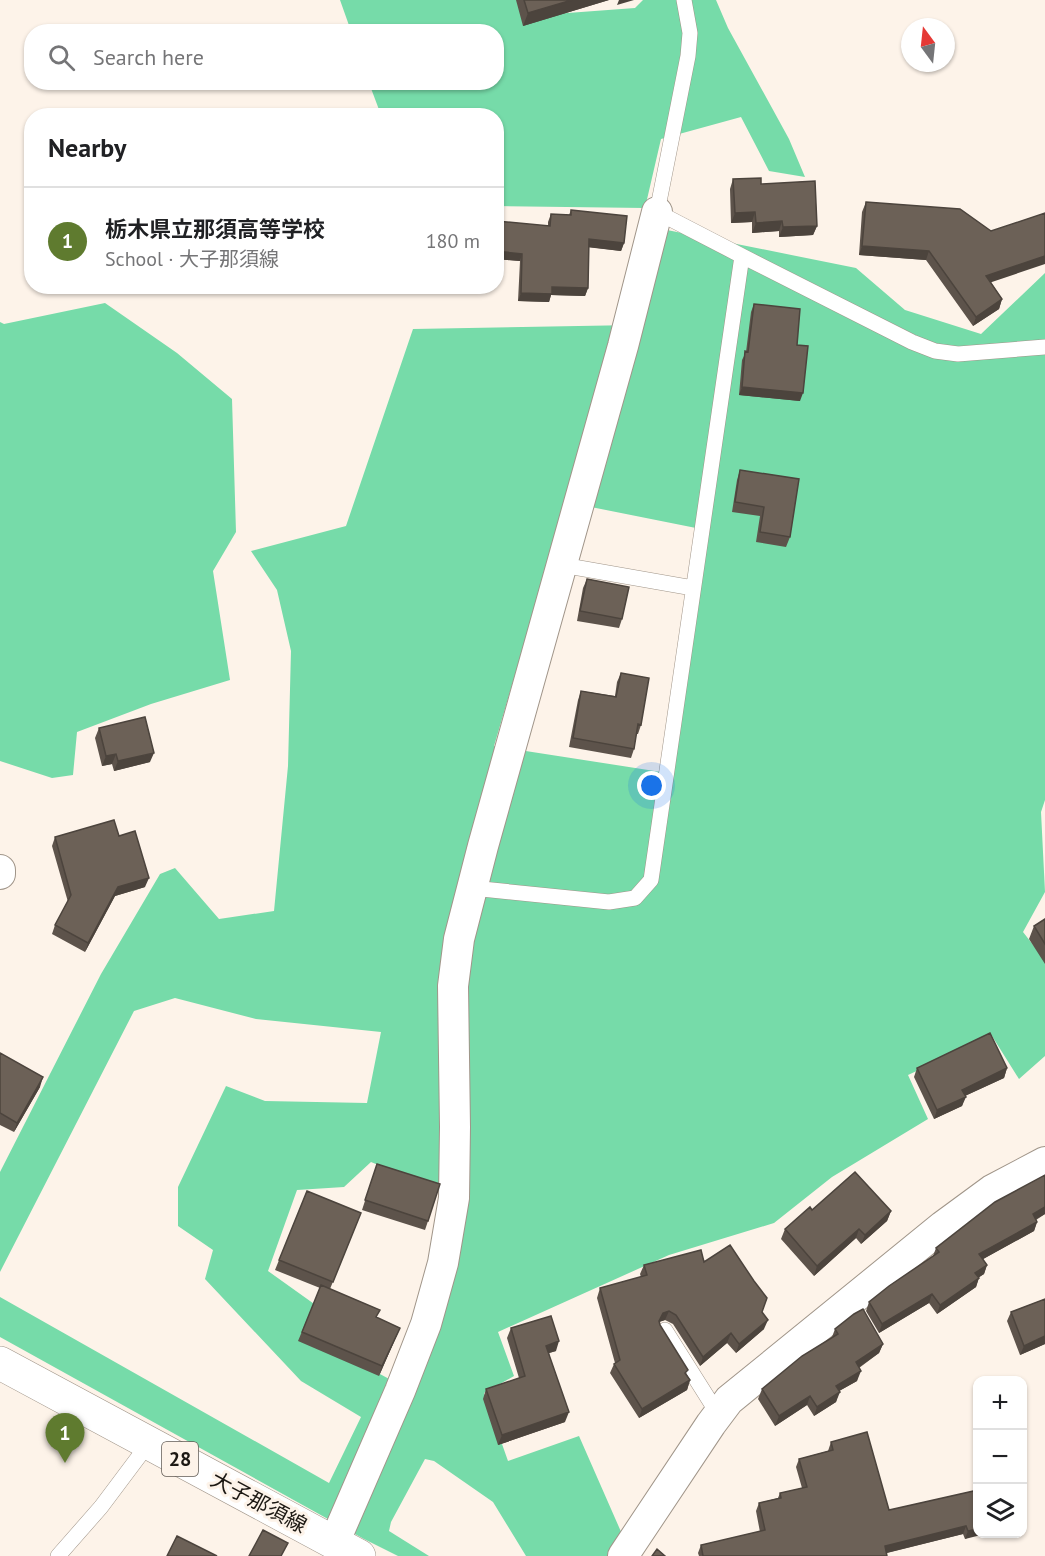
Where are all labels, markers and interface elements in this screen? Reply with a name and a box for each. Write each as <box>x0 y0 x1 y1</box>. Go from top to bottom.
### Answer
north arrow <box>901 18 955 72</box>
search box <box>24 24 504 90</box>
icon: search <box>45 41 78 74</box>
text: Search here <box>93 43 204 71</box>
text: Nearby <box>48 131 126 164</box>
text: 栃木県立那須高等学校 <box>105 215 325 243</box>
text: 1 <box>62 228 73 254</box>
text: 180 m <box>426 228 480 254</box>
text: School · 大子那須線 <box>105 246 279 272</box>
your location <box>637 771 666 800</box>
map controls <box>973 1376 1027 1538</box>
button: + <box>973 1376 1027 1430</box>
pin: 1 <box>46 1414 84 1463</box>
button: − <box>973 1430 1027 1484</box>
road number: 28 <box>162 1442 198 1476</box>
street label: 大子那須線 <box>206 1465 312 1539</box>
button: layers <box>973 1484 1027 1538</box>

